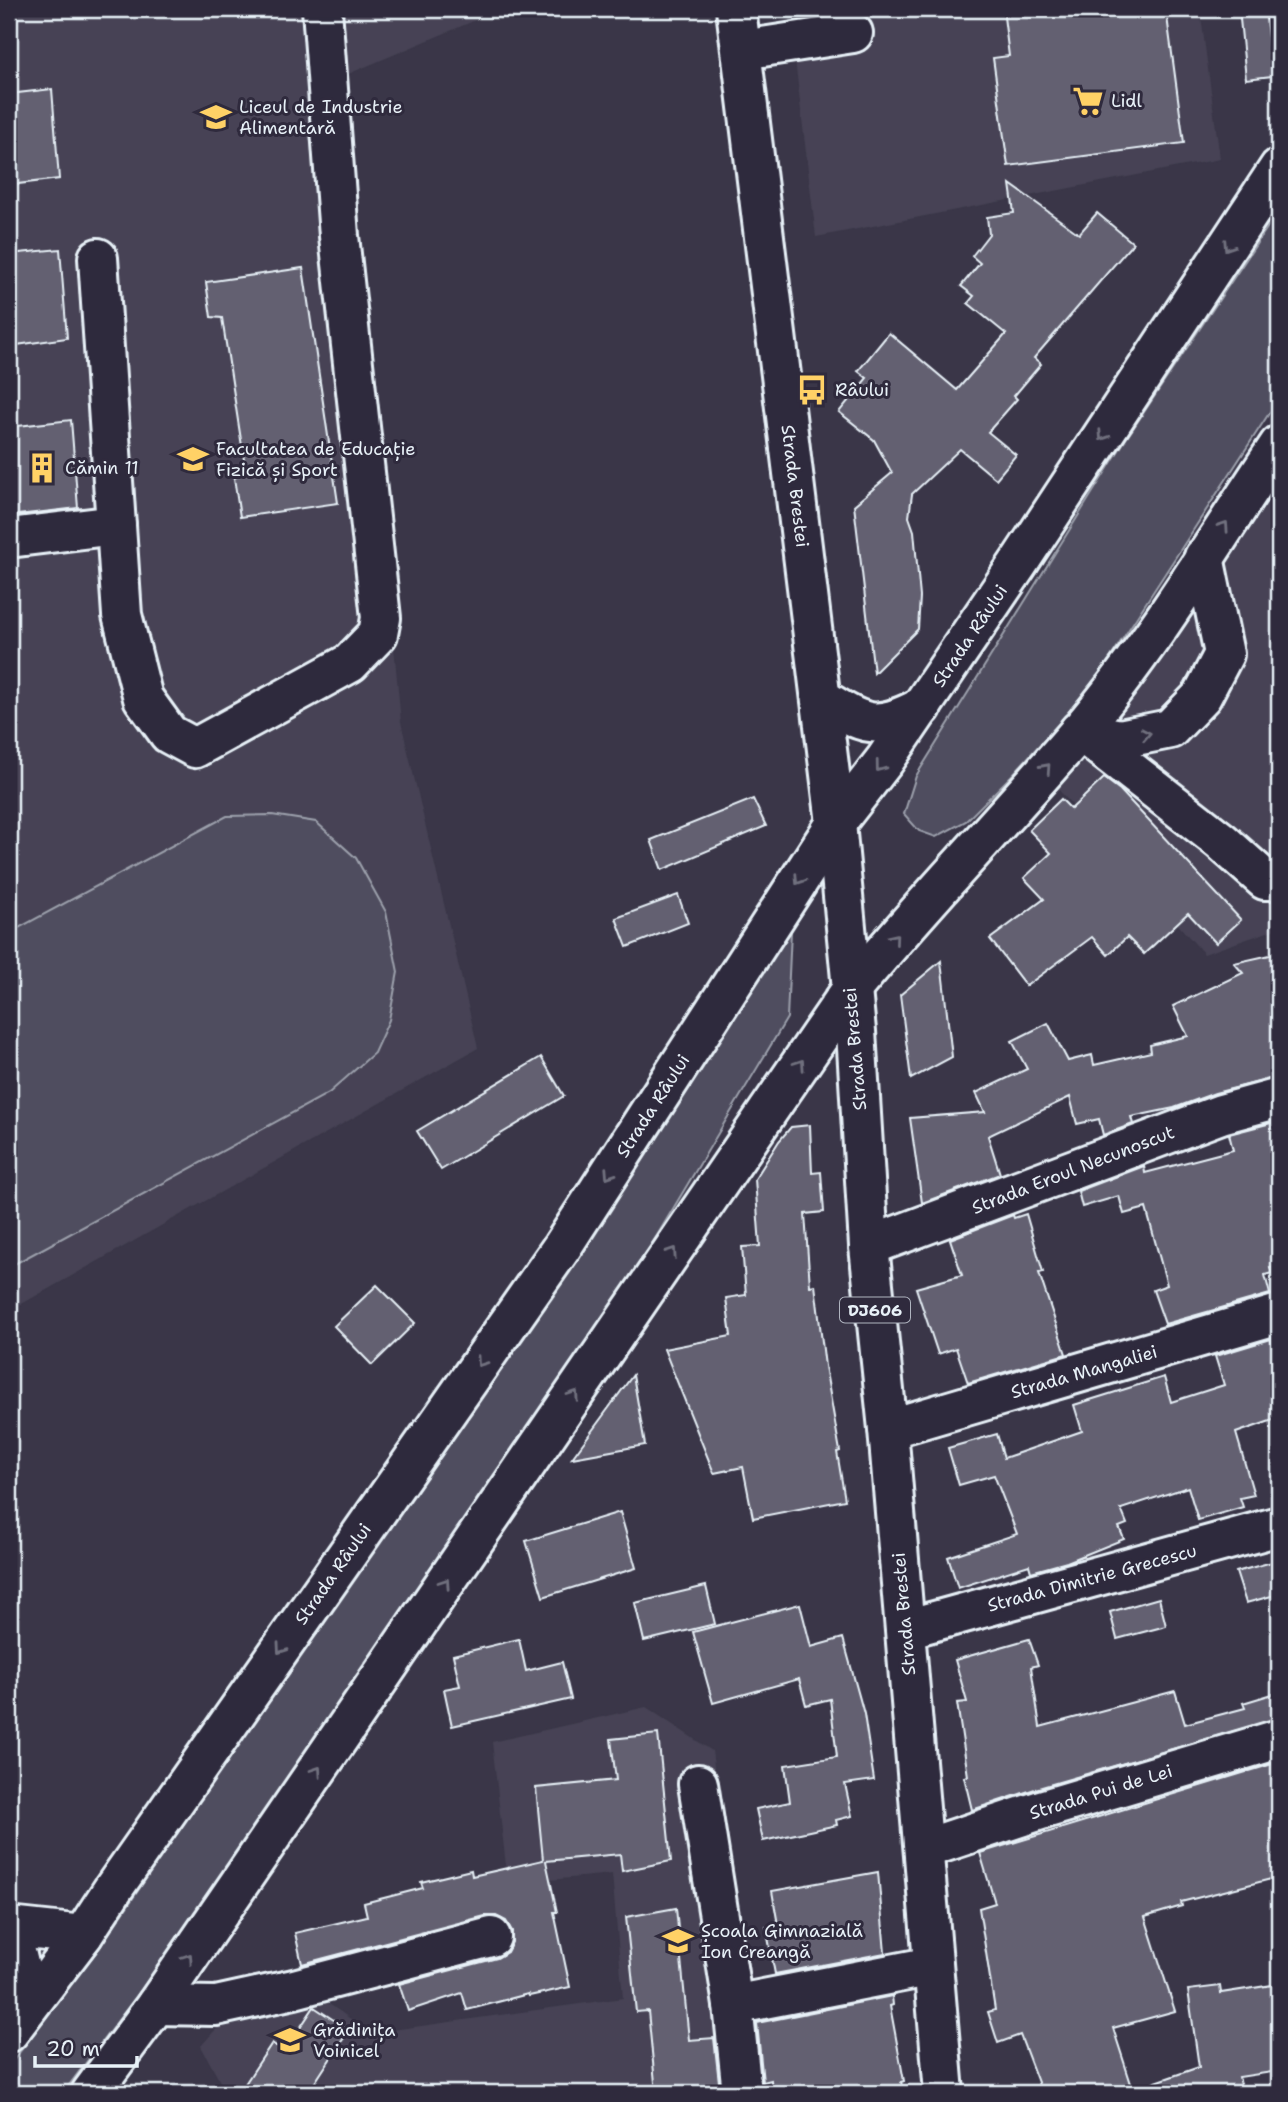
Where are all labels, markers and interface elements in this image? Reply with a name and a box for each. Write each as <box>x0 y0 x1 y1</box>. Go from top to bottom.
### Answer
supermarket icon: Lidl <box>1071 84 1105 118</box>
place label: Lidl <box>1111 89 1143 113</box>
place label: Liceul de Industrie Alimentară <box>239 95 403 140</box>
school or university icon: Liceul de Industrie Alimentară <box>199 100 233 134</box>
one-way arrow <box>1224 238 1236 251</box>
bus stop icon: Râului <box>795 373 829 407</box>
place label: Râului <box>835 378 889 402</box>
street label: Strada Brestei <box>776 423 814 549</box>
one-way arrow <box>1098 428 1111 441</box>
place label: Facultatea de Educație Fizică și Sport <box>216 437 416 482</box>
school or university icon: Facultatea de Educație Fizică și Sport <box>176 442 210 476</box>
building icon: Cămin 11 <box>25 451 59 485</box>
place label: Cămin 11 <box>65 456 139 480</box>
one-way arrow <box>1216 521 1229 534</box>
street label: Strada Râului <box>927 580 1013 692</box>
one-way arrow <box>1140 727 1152 742</box>
one-way arrow <box>876 759 888 772</box>
one-way arrow <box>1038 763 1050 776</box>
one-way arrow <box>795 873 808 886</box>
one-way arrow <box>886 933 899 945</box>
street label: Strada Brestei <box>838 986 872 1112</box>
street label: Strada Râului <box>611 1050 695 1162</box>
one-way arrow <box>792 1059 804 1072</box>
street label: Strada Eroul Necunoscut <box>968 1120 1178 1220</box>
one-way arrow <box>605 1166 617 1179</box>
one-way arrow <box>664 1247 676 1260</box>
road number: DJ606 <box>840 1298 910 1322</box>
street label: Strada Mangaliei <box>1008 1340 1160 1404</box>
one-way arrow <box>477 1354 489 1367</box>
one-way arrow <box>566 1390 579 1403</box>
street label: Strada Râului <box>289 1518 377 1630</box>
street label: Strada Dimitrie Grecescu <box>985 1538 1199 1618</box>
street label: Strada Brestei <box>887 1551 921 1677</box>
one-way arrow <box>437 1578 450 1591</box>
one-way arrow <box>277 1641 289 1654</box>
street label: Strada Pui de Lei <box>1027 1759 1175 1825</box>
one-way arrow <box>309 1765 322 1778</box>
place label: Școala Gimnazială Ion Creangă <box>701 1919 863 1964</box>
school or university icon: Școala Gimnazială Ion Creangă <box>661 1924 695 1958</box>
one-way arrow <box>180 1953 192 1966</box>
place label: Grădinița Voinicel <box>313 2018 396 2063</box>
school or university icon: Grădinița Voinicel <box>273 2023 307 2057</box>
scale bar <box>35 2025 136 2069</box>
text: 20 m <box>46 2035 100 2063</box>

